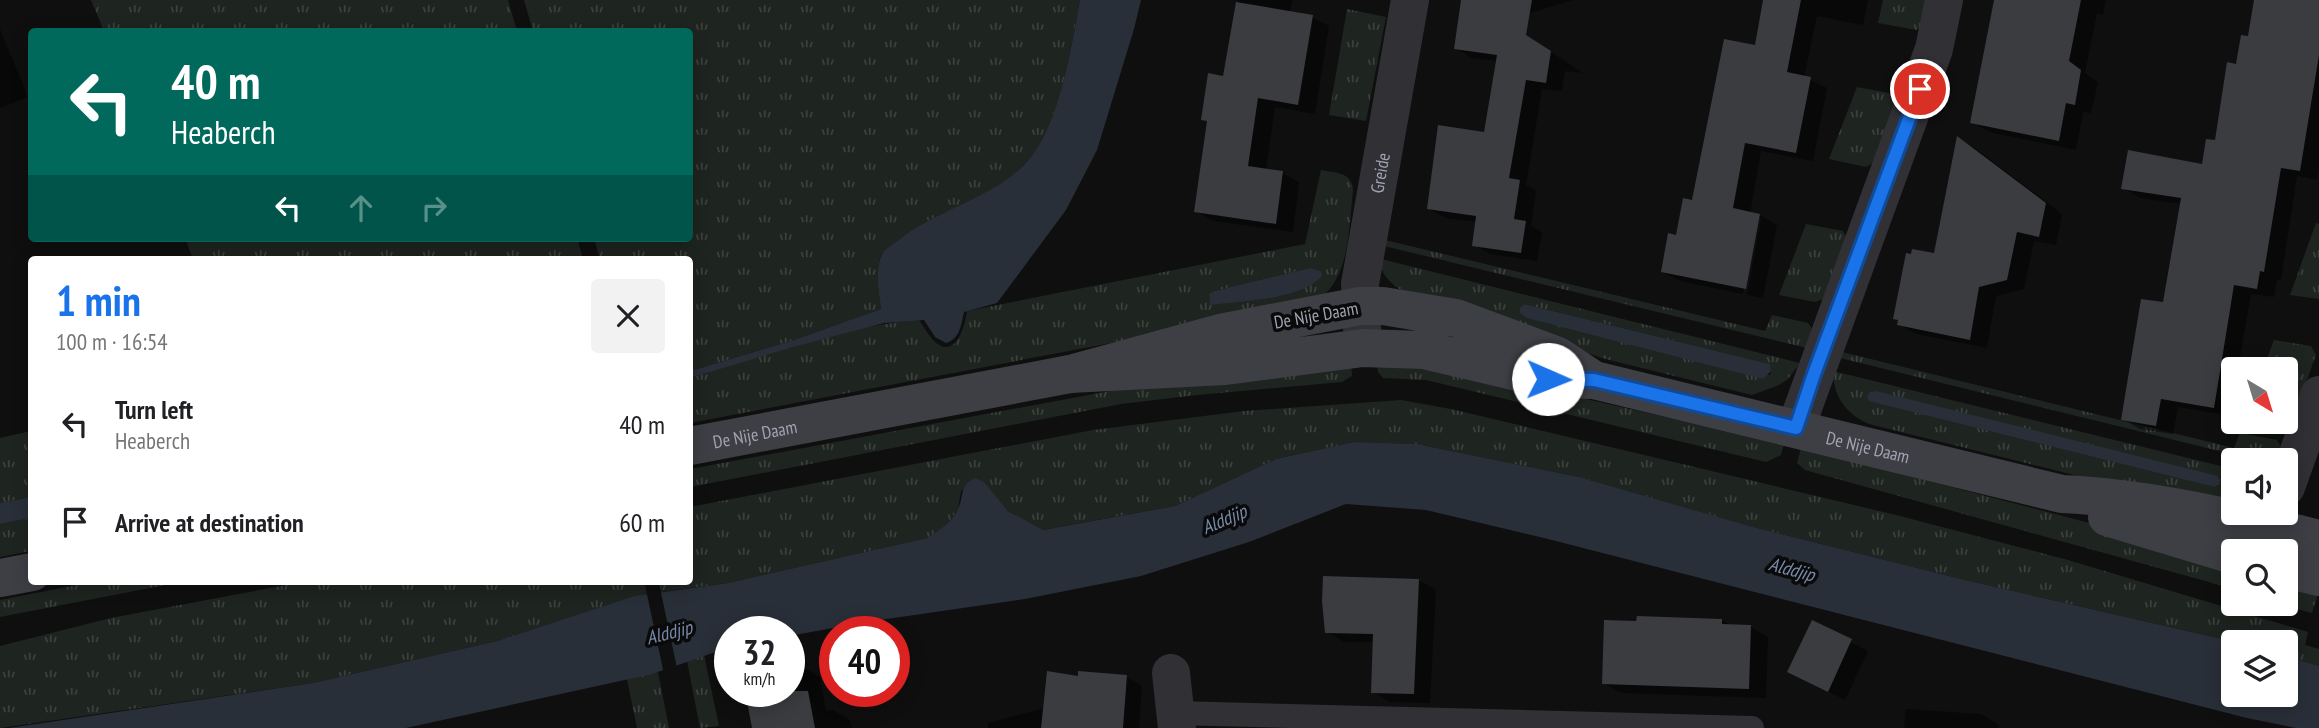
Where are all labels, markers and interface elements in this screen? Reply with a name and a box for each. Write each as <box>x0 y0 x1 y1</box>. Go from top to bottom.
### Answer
text: 40 m <box>171 49 260 113</box>
icon: left <box>56 56 147 147</box>
pin <box>1890 59 1950 119</box>
icon: arrive <box>1901 70 1939 108</box>
text: Heaberch <box>171 111 276 153</box>
street label: Greide <box>1365 151 1394 195</box>
icon: left <box>269 189 307 227</box>
icon: ahead <box>342 189 380 227</box>
icon: right <box>415 189 453 227</box>
text: 1 min <box>56 273 141 328</box>
button: close <box>591 279 665 353</box>
street label: De Nije Daam <box>1272 296 1360 334</box>
text: 100 m · 16:54 <box>56 327 168 356</box>
position arrow <box>1511 342 1585 416</box>
north arrow <box>2221 357 2298 434</box>
map controls <box>2221 357 2298 707</box>
text: Turn left <box>115 393 193 426</box>
icon: left <box>56 405 94 443</box>
text: 40 m <box>619 408 665 441</box>
street label: De Nije Daam <box>711 414 799 453</box>
text: Heaberch <box>115 426 190 455</box>
street label: De Nije Daam <box>1824 426 1912 468</box>
button: sound <box>2221 448 2298 525</box>
water label: Alddjip <box>1198 498 1252 539</box>
icon: arrive <box>56 503 94 541</box>
text: Arrive at destination <box>115 506 304 539</box>
text: 60 m <box>619 506 665 539</box>
button: search <box>2221 539 2298 616</box>
water label: Alddjip <box>1767 551 1819 587</box>
water label: Alddjip <box>644 614 696 649</box>
speed limit sign: 40 <box>819 616 910 707</box>
text: 32 <box>743 629 776 675</box>
button: layers <box>2221 630 2298 707</box>
text: km/h <box>744 667 775 690</box>

